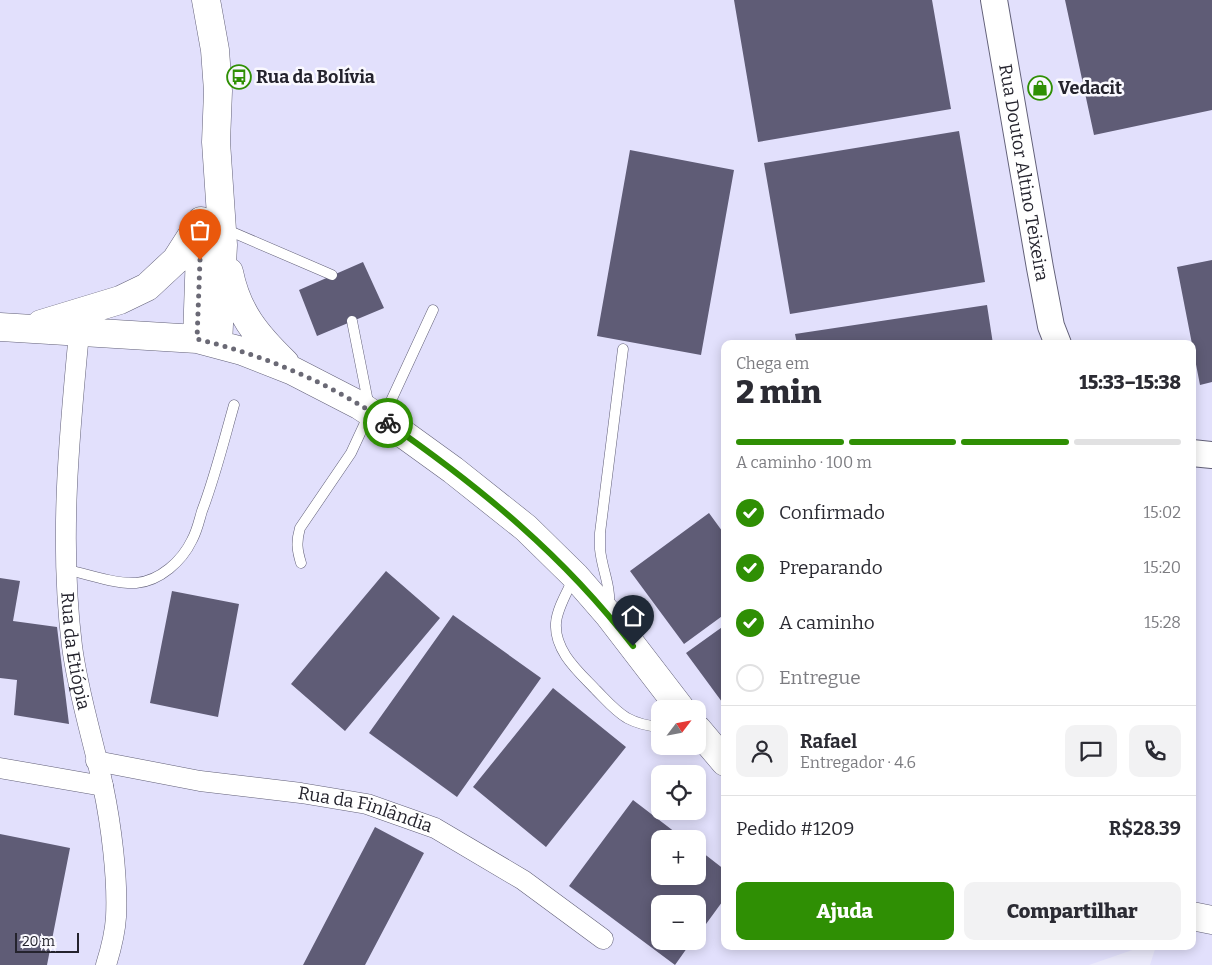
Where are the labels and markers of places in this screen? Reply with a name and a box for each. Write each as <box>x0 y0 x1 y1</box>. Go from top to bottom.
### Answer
bus stop icon: Rua da Bolívia <box>226 64 252 90</box>
place label: Rua da Bolívia <box>256 66 375 88</box>
shop icon: Vedacit <box>1027 75 1053 101</box>
place label: Vedacit <box>1058 77 1122 99</box>
pin <box>179 209 221 260</box>
pin <box>612 595 654 646</box>

